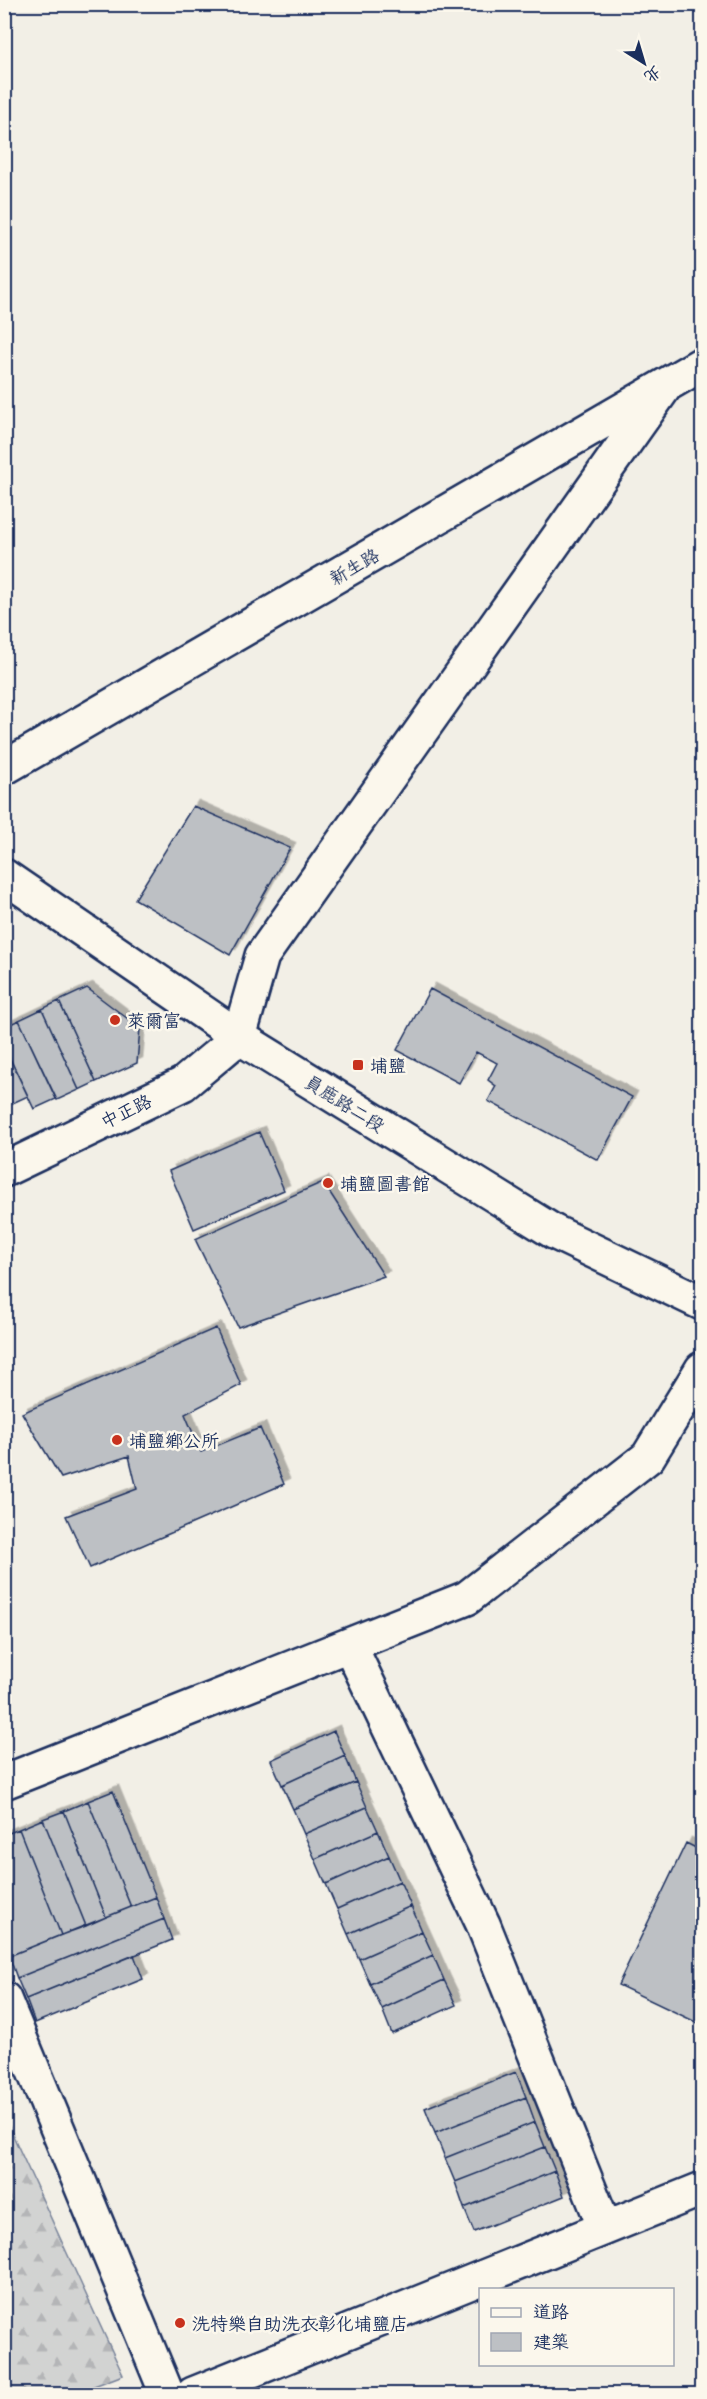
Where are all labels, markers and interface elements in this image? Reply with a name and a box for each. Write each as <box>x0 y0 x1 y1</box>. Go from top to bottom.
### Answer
north arrow <box>614 33 674 93</box>
text: 北 <box>641 62 665 88</box>
street label: 新生路 <box>325 543 383 589</box>
place label: 萊爾富 <box>127 1009 181 1032</box>
marker: 萊爾富 <box>108 1013 122 1027</box>
place label: 埔鹽 <box>370 1054 406 1077</box>
marker: 埔鹽 <box>351 1058 365 1072</box>
street label: 員鹿路二段 <box>301 1069 389 1137</box>
street label: 中正路 <box>97 1089 155 1133</box>
place label: 埔鹽圖書館 <box>340 1172 430 1195</box>
marker: 埔鹽圖書館 <box>321 1176 335 1190</box>
place label: 埔鹽鄉公所 <box>129 1429 219 1452</box>
marker: 埔鹽鄉公所 <box>110 1433 124 1447</box>
legend <box>479 2288 674 2366</box>
text: 道路 <box>533 2300 569 2323</box>
place label: 洗特樂自助洗衣彰化埔鹽店 <box>192 2312 408 2335</box>
marker: 洗特樂自助洗衣彰化埔鹽店 <box>173 2316 187 2330</box>
text: 建築 <box>533 2330 569 2353</box>

